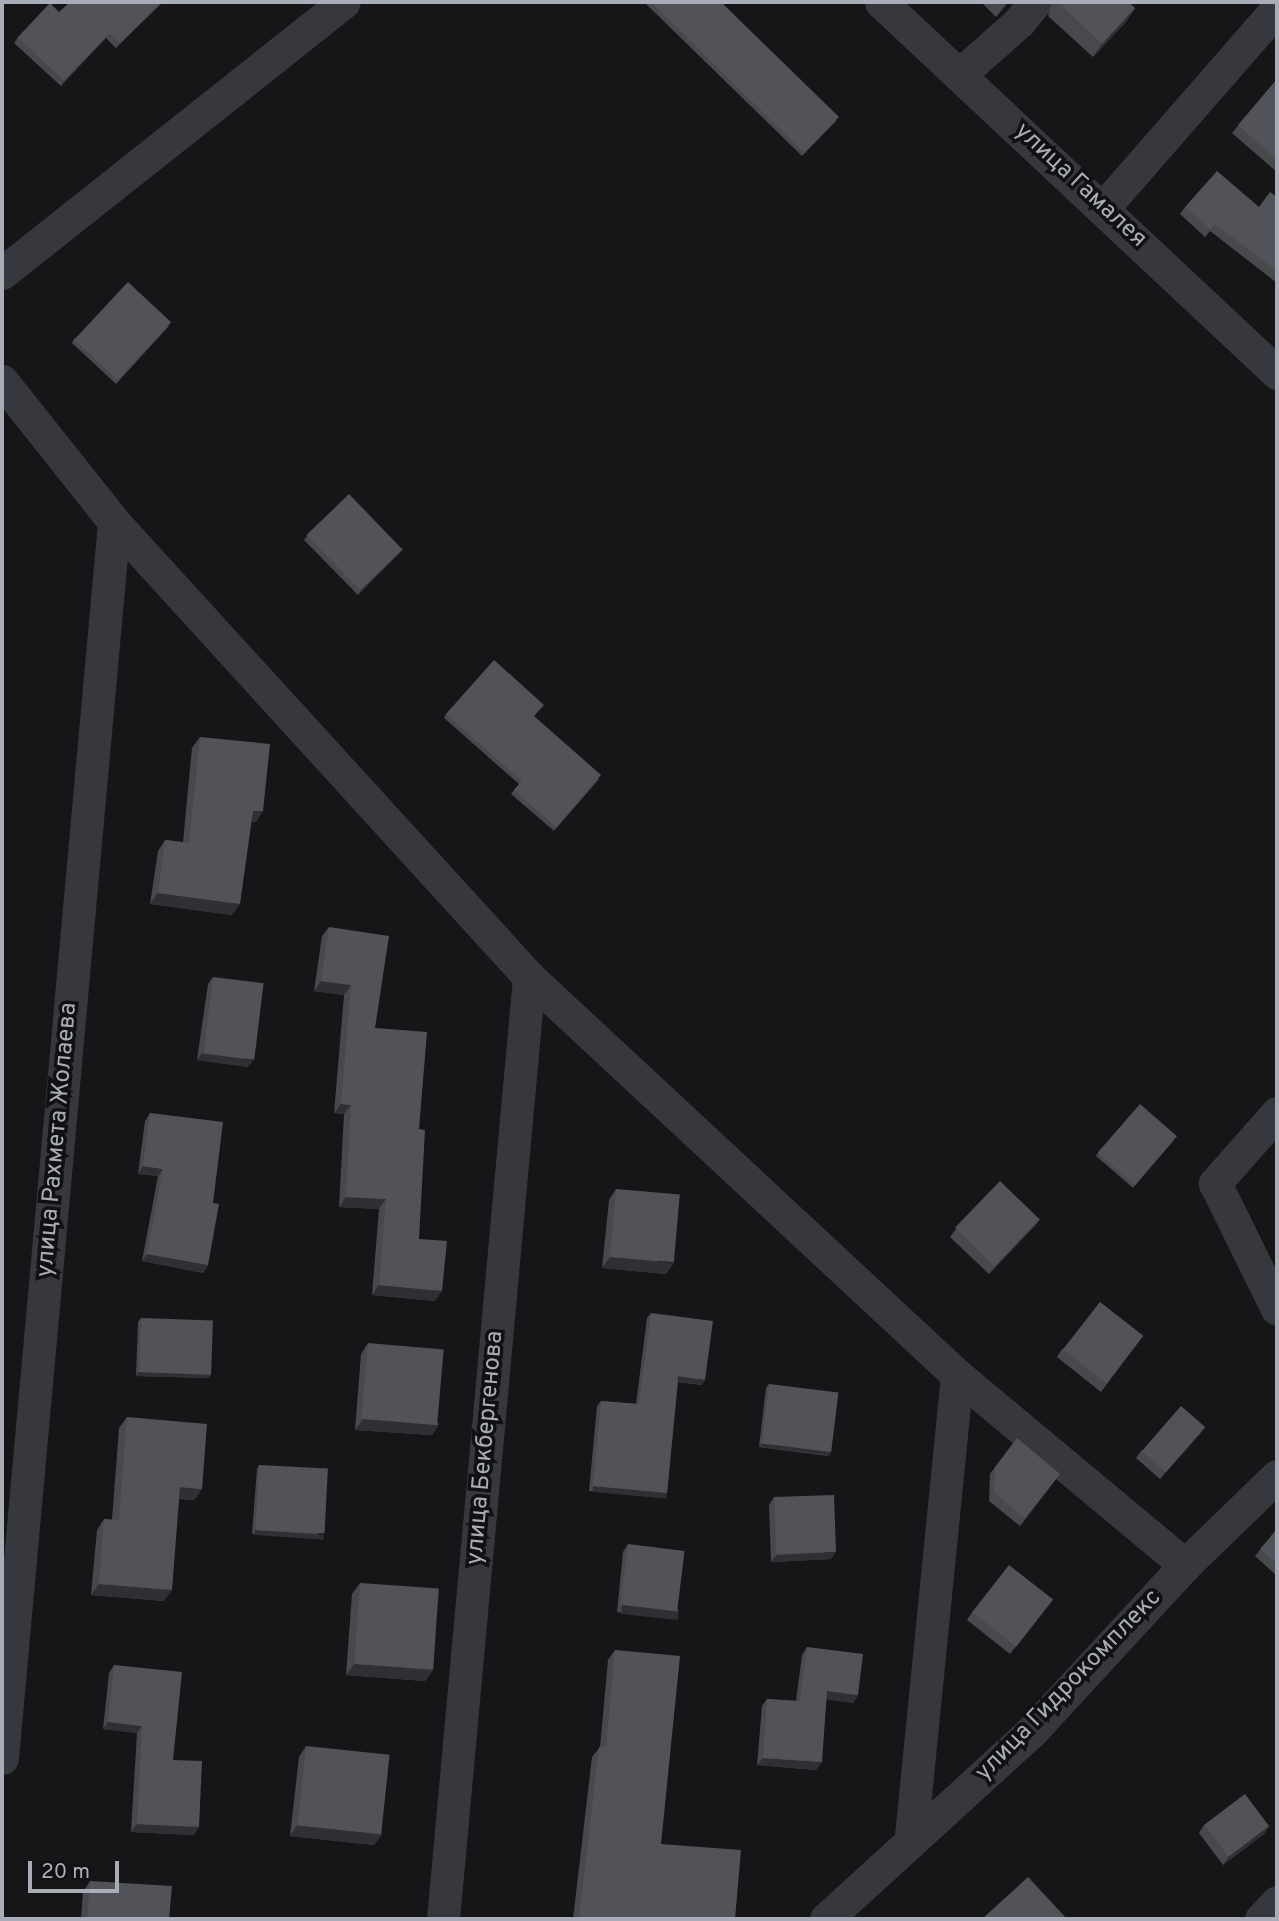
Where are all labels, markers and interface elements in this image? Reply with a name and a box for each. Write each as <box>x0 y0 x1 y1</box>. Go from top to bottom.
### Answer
street label: улица Гамалея <box>1008 118 1152 254</box>
street label: улица Рахмета Жолаева <box>32 1001 84 1279</box>
street label: улица Бекбергенова <box>461 1330 511 1566</box>
street label: улица Гидрокомплекс <box>970 1584 1168 1788</box>
scale bar <box>32 1848 122 1892</box>
text: 20 m <box>41 1859 90 1886</box>

